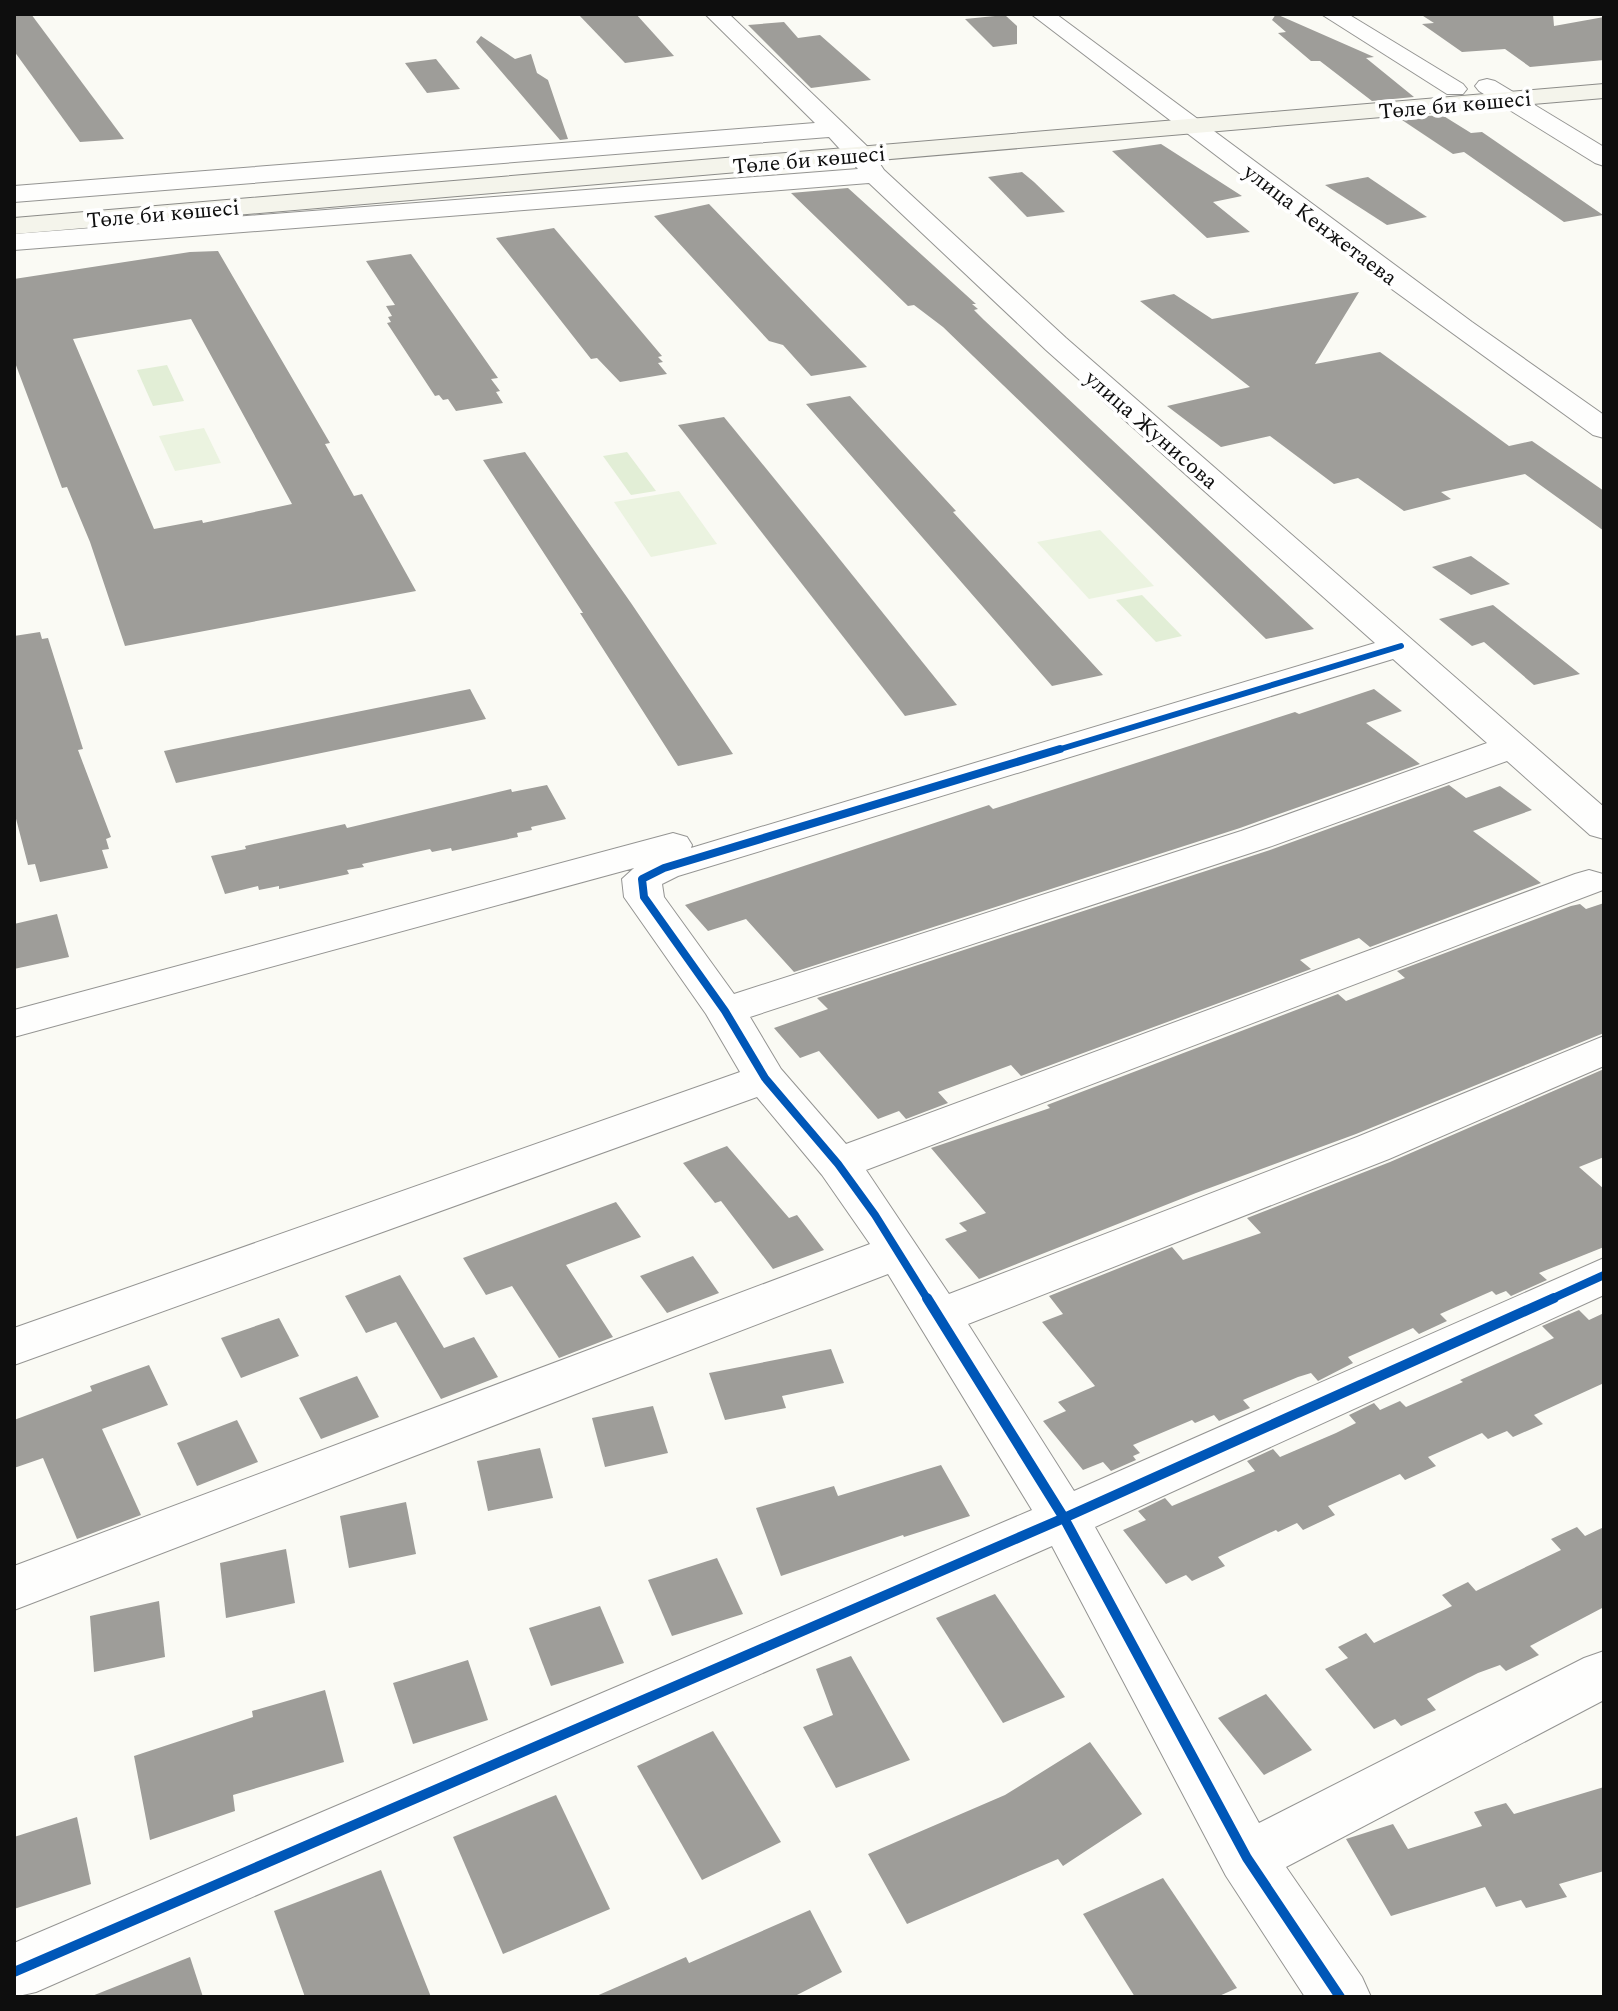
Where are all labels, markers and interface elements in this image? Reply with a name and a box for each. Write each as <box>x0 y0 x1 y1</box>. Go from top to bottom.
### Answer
street label: Төле би көшесі <box>1377 82 1533 129</box>
street label: Төле би көшесі <box>731 137 887 184</box>
street label: улица Кенжетаева <box>1235 156 1404 294</box>
street label: Төле би көшесі <box>85 191 241 238</box>
street label: улица Жунисова <box>1076 362 1225 498</box>

